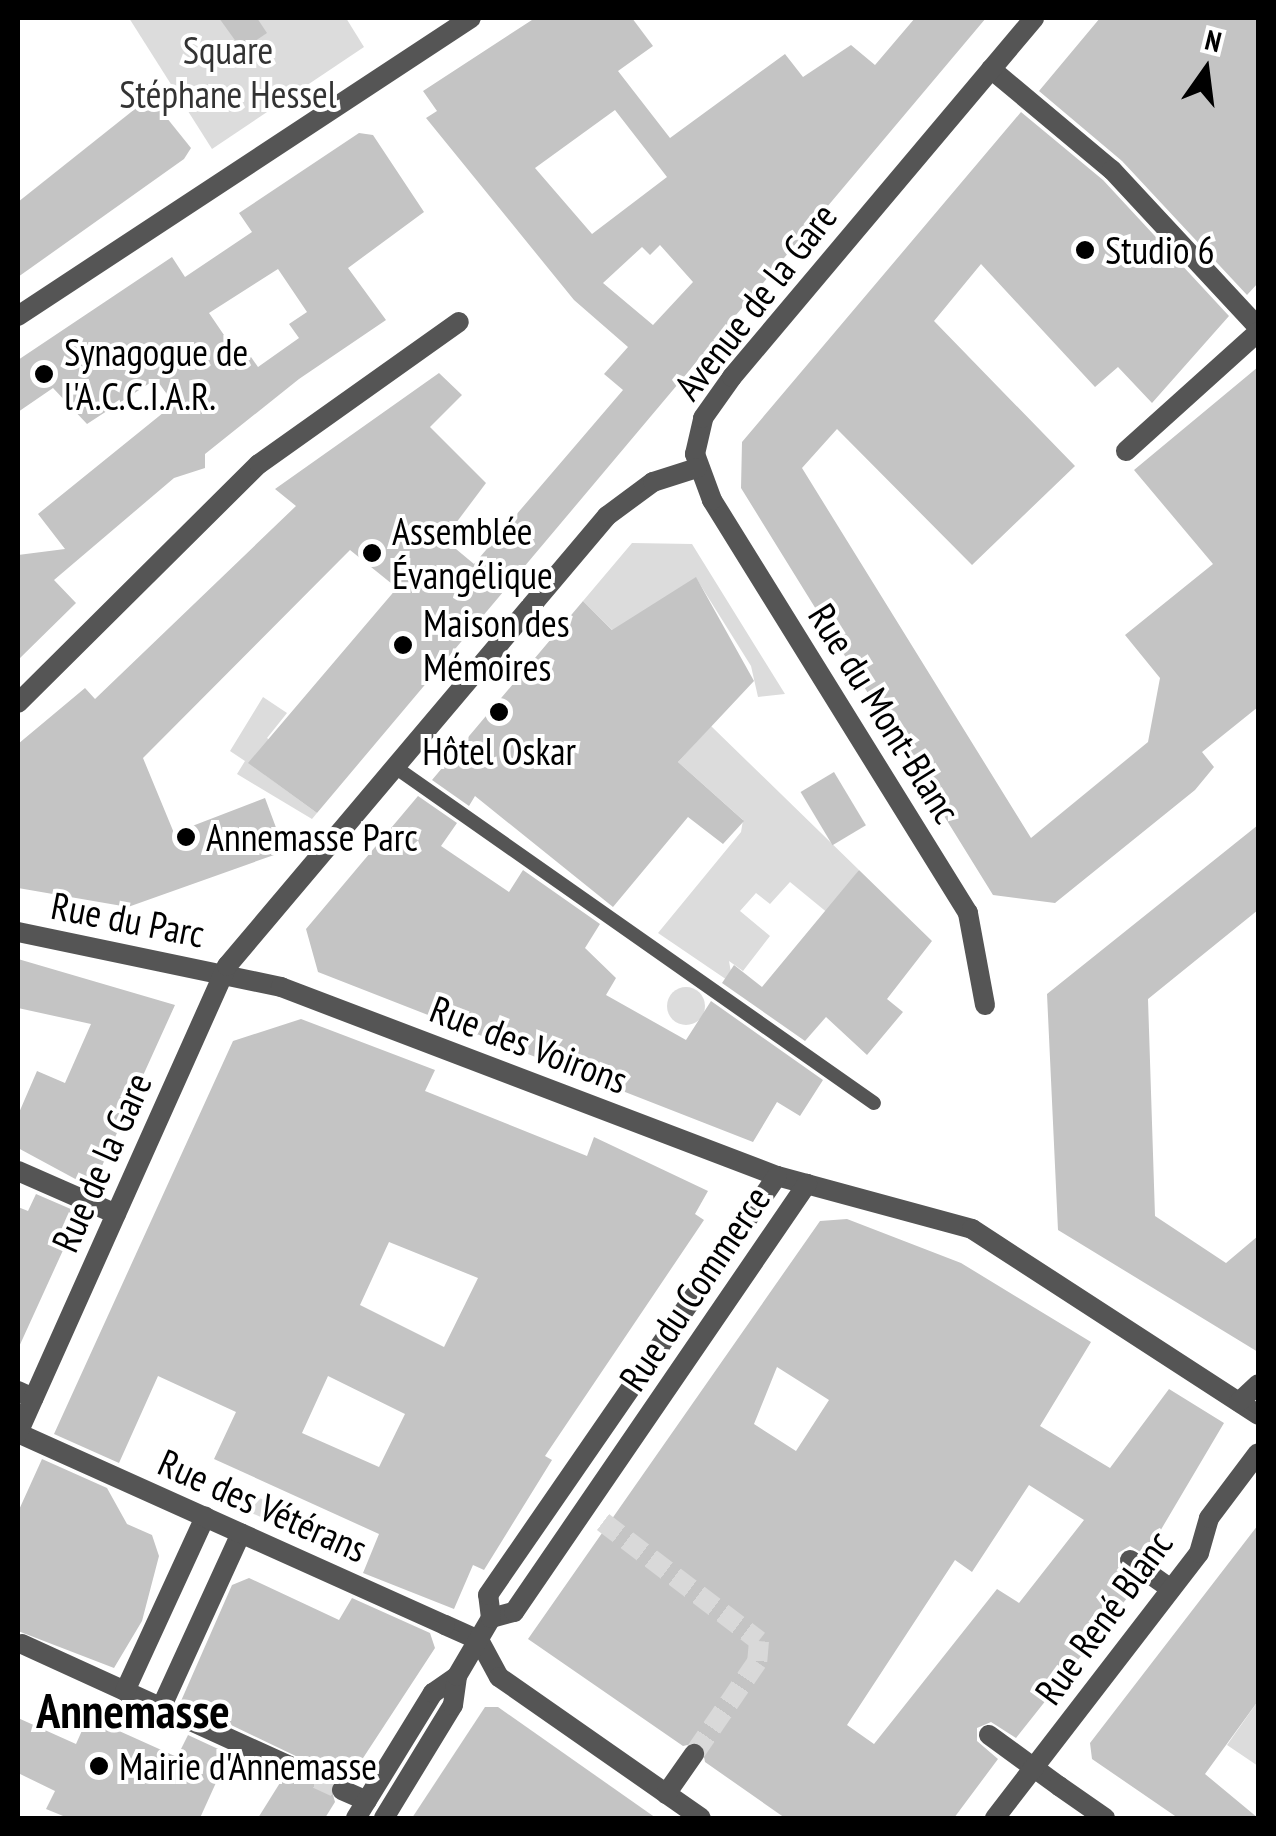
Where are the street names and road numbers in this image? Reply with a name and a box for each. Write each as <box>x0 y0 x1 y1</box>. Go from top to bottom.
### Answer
street label: Avenue de la Gare <box>664 194 846 408</box>
street label: Rue du Mont-Blanc <box>800 595 970 831</box>
street label: Rue du Parc <box>48 882 208 956</box>
street label: Rue des Voirons <box>424 985 634 1103</box>
street label: Rue de la Gare <box>41 1066 161 1258</box>
street label: Rue du Commerce <box>609 1177 779 1399</box>
street label: Rue des Vétérans <box>151 1439 375 1571</box>
street label: Rue René Blanc <box>1025 1521 1181 1713</box>

